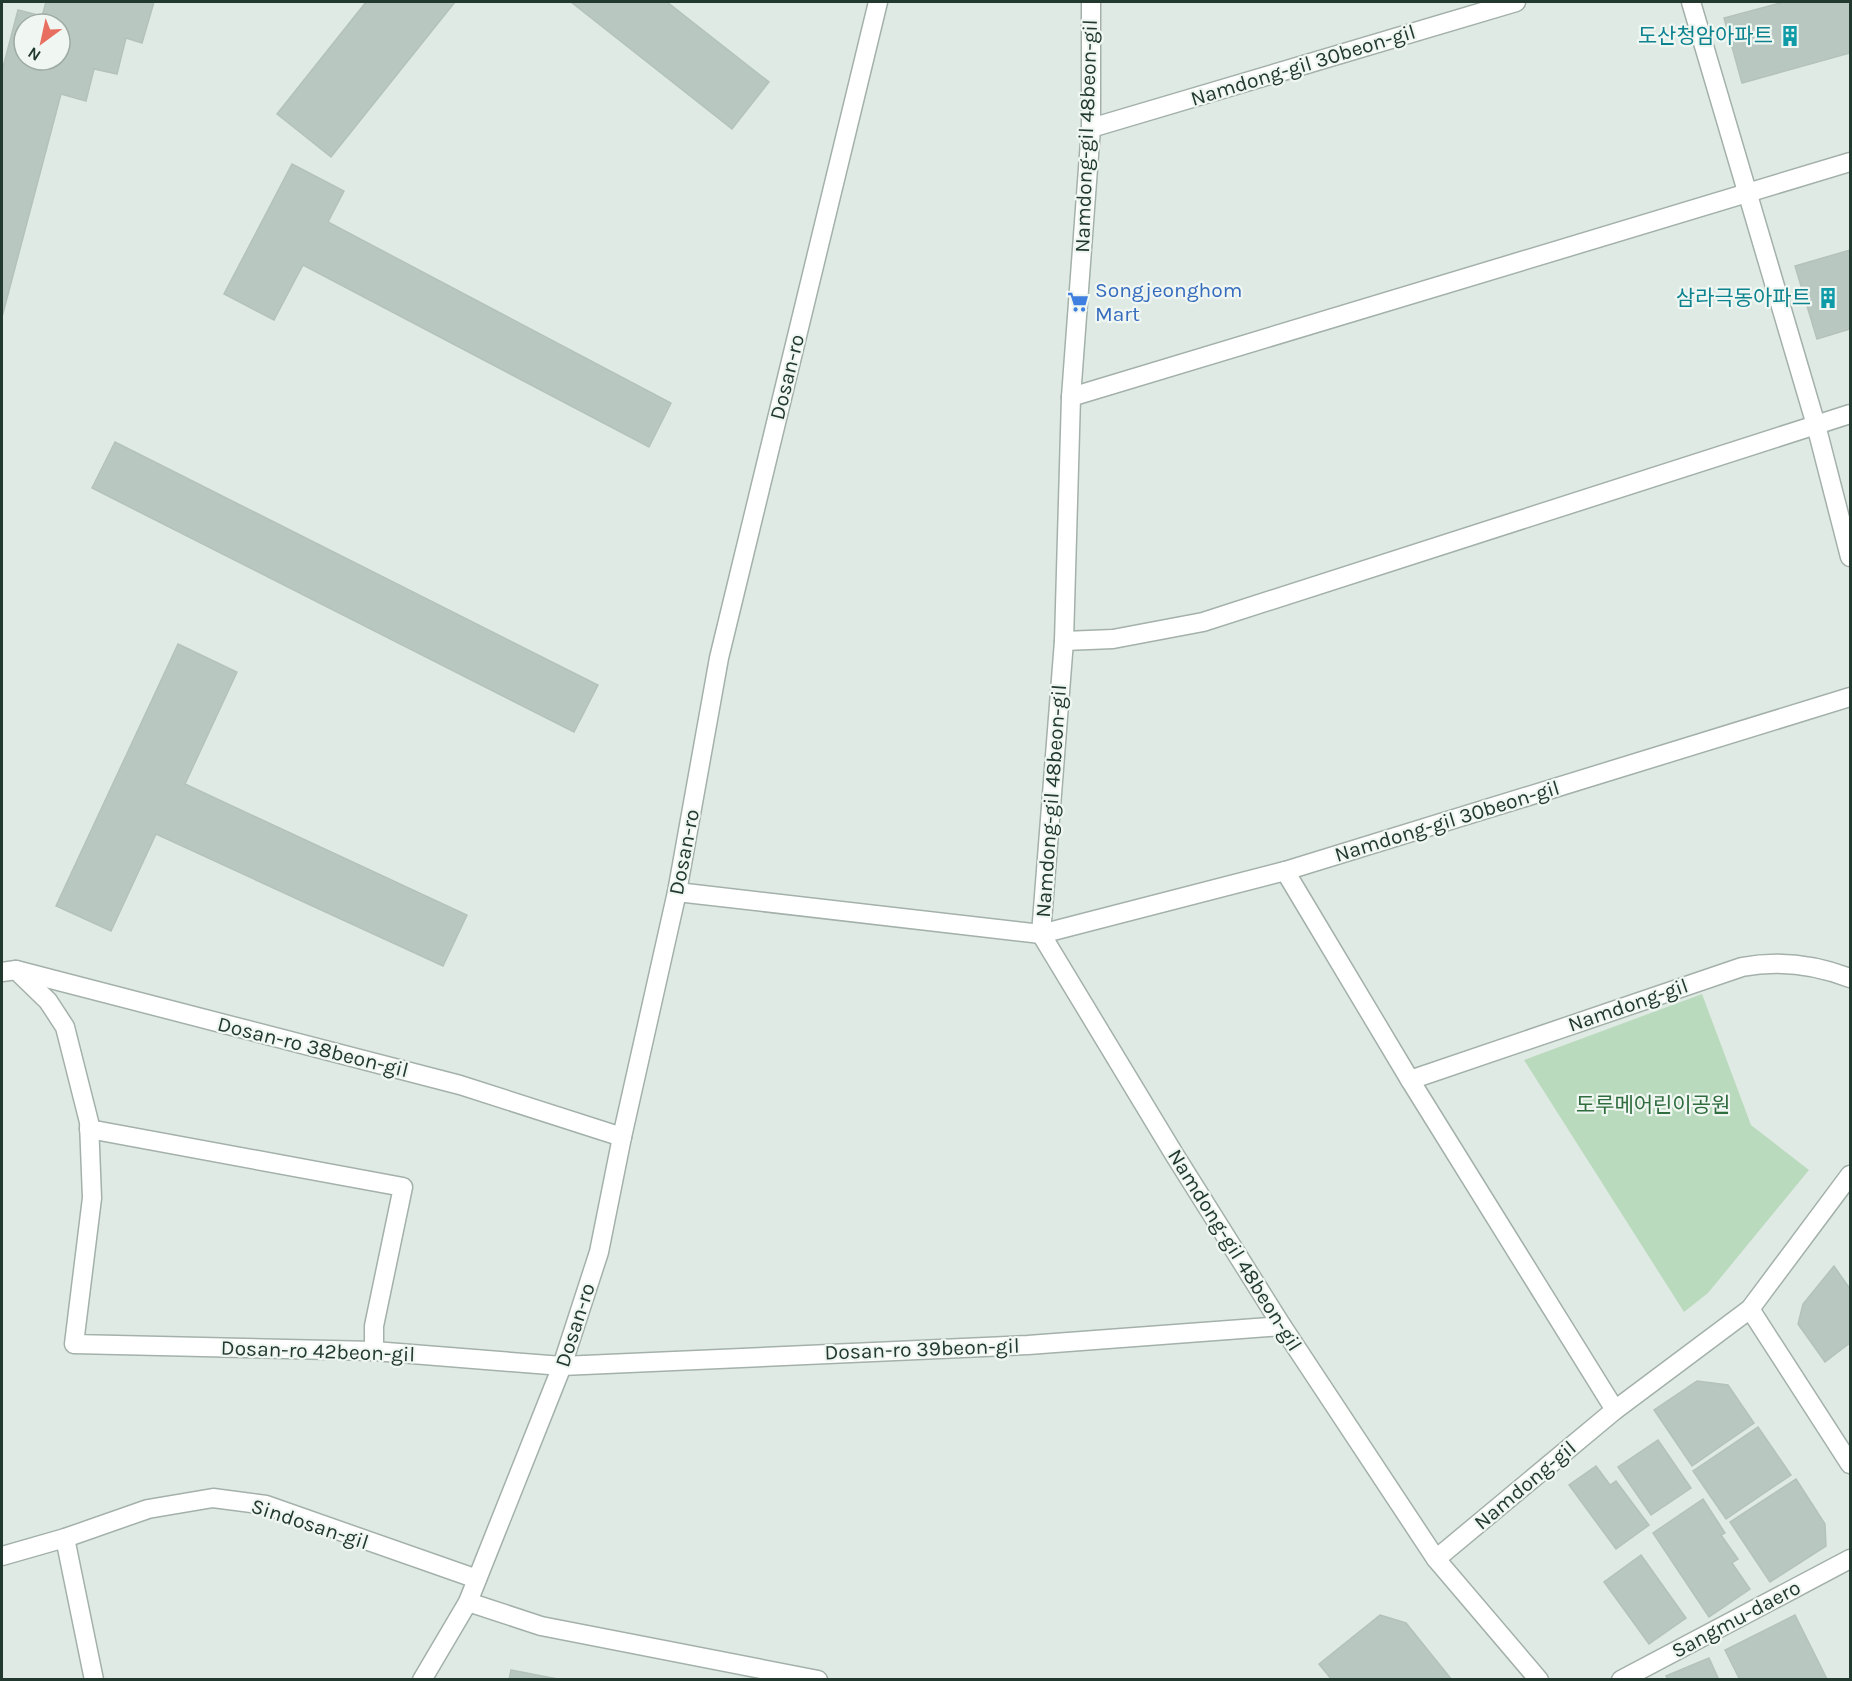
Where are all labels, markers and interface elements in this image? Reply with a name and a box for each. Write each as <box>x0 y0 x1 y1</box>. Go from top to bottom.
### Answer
north arrow <box>12 12 72 72</box>
street label: Namdong-gil 48beon-gil <box>1070 19 1102 253</box>
street label: Namdong-gil 30beon-gil <box>1188 19 1418 111</box>
place label: 도산청암아파트 <box>1638 24 1773 48</box>
building icon: 도산청암아파트 <box>1778 24 1802 48</box>
text: N <box>24 43 44 65</box>
place label: Songjeonghom Mart <box>1095 278 1242 326</box>
place label: 삼라극동아파트 <box>1676 286 1811 310</box>
building icon: 삼라극동아파트 <box>1816 286 1840 310</box>
supermarket icon: Songjeonghom Mart <box>1066 290 1090 314</box>
street label: Dosan-ro <box>765 332 809 422</box>
street label: Namdong-gil 48beon-gil <box>1031 684 1071 918</box>
street label: Namdong-gil 30beon-gil <box>1332 775 1562 867</box>
street label: Dosan-ro <box>664 807 704 897</box>
street label: Namdong-gil <box>1565 973 1691 1037</box>
street label: Dosan-ro 38beon-gil <box>215 1012 411 1082</box>
park label: 도루메어린이공원 <box>1576 1093 1730 1117</box>
street label: Namdong-gil 48beon-gil <box>1163 1145 1307 1355</box>
street label: Dosan-ro <box>550 1280 600 1370</box>
street label: Dosan-ro 39beon-gil <box>824 1334 1020 1364</box>
street label: Dosan-ro 42beon-gil <box>220 1336 416 1366</box>
street label: Namdong-gil <box>1469 1436 1581 1534</box>
street label: Sindosan-gil <box>248 1494 372 1554</box>
street label: Sangmu-daero <box>1668 1575 1804 1663</box>

